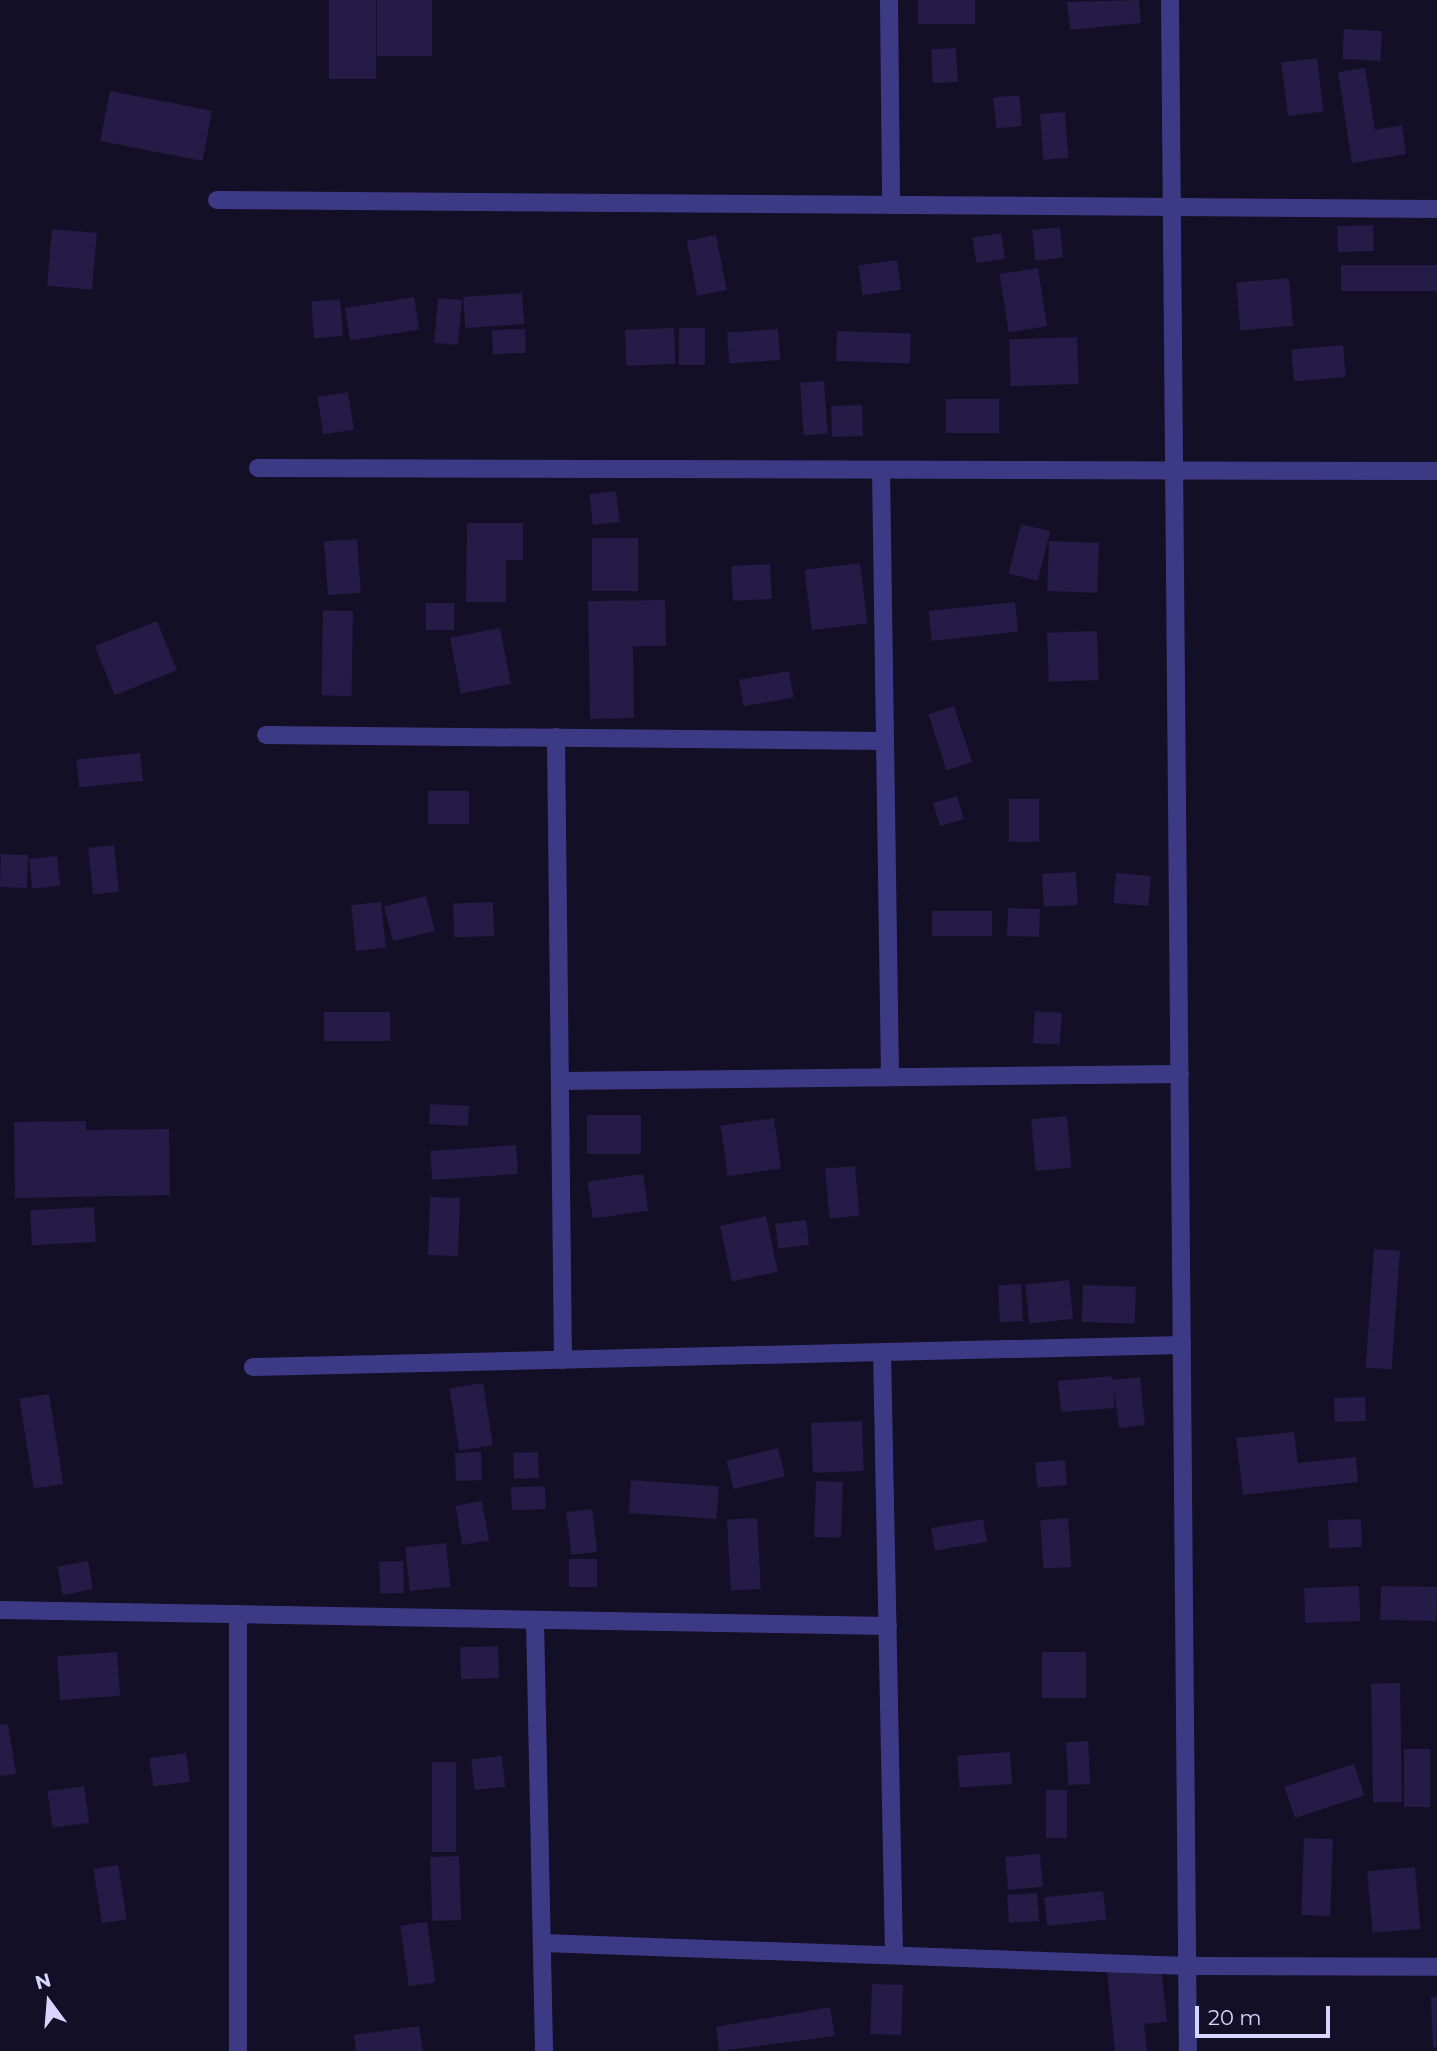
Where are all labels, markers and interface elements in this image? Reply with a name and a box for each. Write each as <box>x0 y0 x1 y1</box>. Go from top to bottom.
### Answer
north arrow <box>14 1967 84 2037</box>
text: N <box>33 1968 54 1995</box>
scale bar <box>1199 1992 1334 2036</box>
text: 20 m <box>1208 2005 1262 2030</box>

